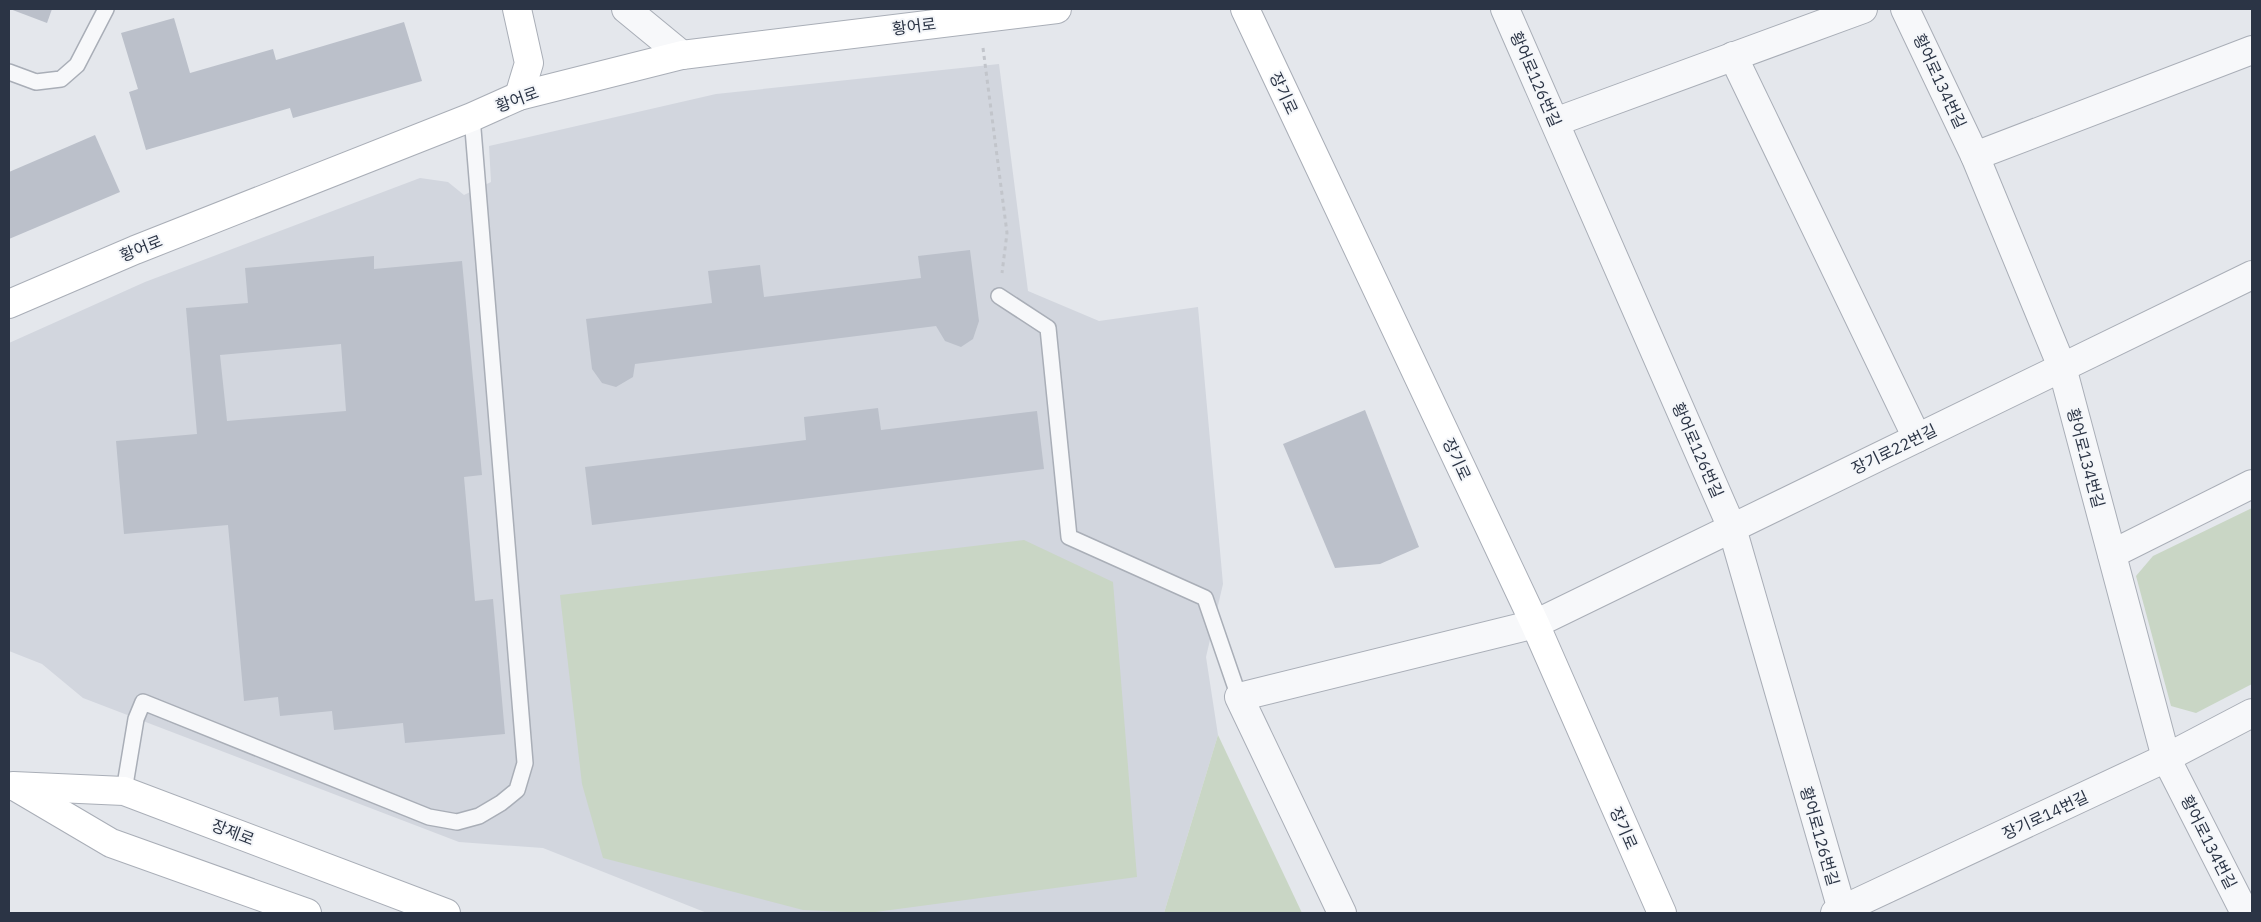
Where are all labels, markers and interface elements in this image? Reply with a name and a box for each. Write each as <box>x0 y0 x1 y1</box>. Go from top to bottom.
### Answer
street label: 황어로 <box>891 13 937 39</box>
street label: 황어로126번길 <box>1506 28 1566 130</box>
street label: 황어로134번길 <box>1909 30 1971 132</box>
street label: 장기로 <box>1266 69 1303 117</box>
street label: 황어로 <box>493 82 541 116</box>
street label: 황어로 <box>117 230 165 266</box>
street label: 황어로126번길 <box>1668 399 1728 501</box>
street label: 황어로134번길 <box>2063 406 2109 510</box>
street label: 장기로22번길 <box>1848 420 1940 478</box>
street label: 장기로 <box>1439 435 1476 483</box>
street label: 황어로126번길 <box>1796 784 1844 888</box>
street label: 장기로14번길 <box>1999 786 2091 844</box>
street label: 황어로134번길 <box>2177 792 2241 892</box>
street label: 장기로 <box>1606 804 1642 852</box>
street label: 장제로 <box>209 815 257 849</box>

